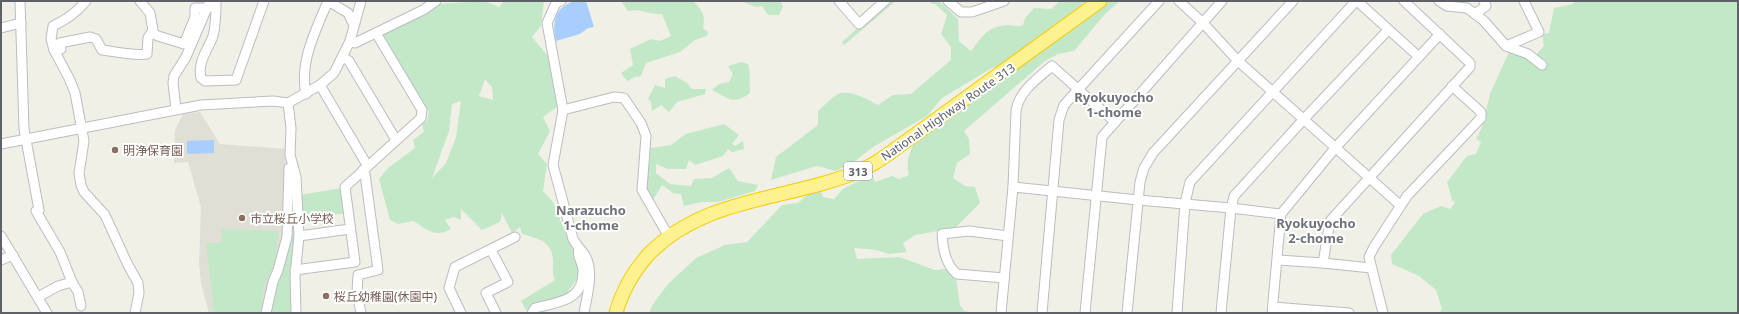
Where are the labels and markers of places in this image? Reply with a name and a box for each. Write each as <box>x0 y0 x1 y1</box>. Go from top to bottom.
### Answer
place label: 明浄保育園 <box>123 142 183 159</box>
marker: 明浄保育園 <box>110 145 120 155</box>
place label: 市立桜丘小学校 <box>250 210 334 227</box>
marker: 市立桜丘小学校 <box>237 213 247 223</box>
place label: 桜丘幼稚園(休園中) <box>334 288 438 305</box>
marker: 桜丘幼稚園(休園中) <box>321 291 331 301</box>

